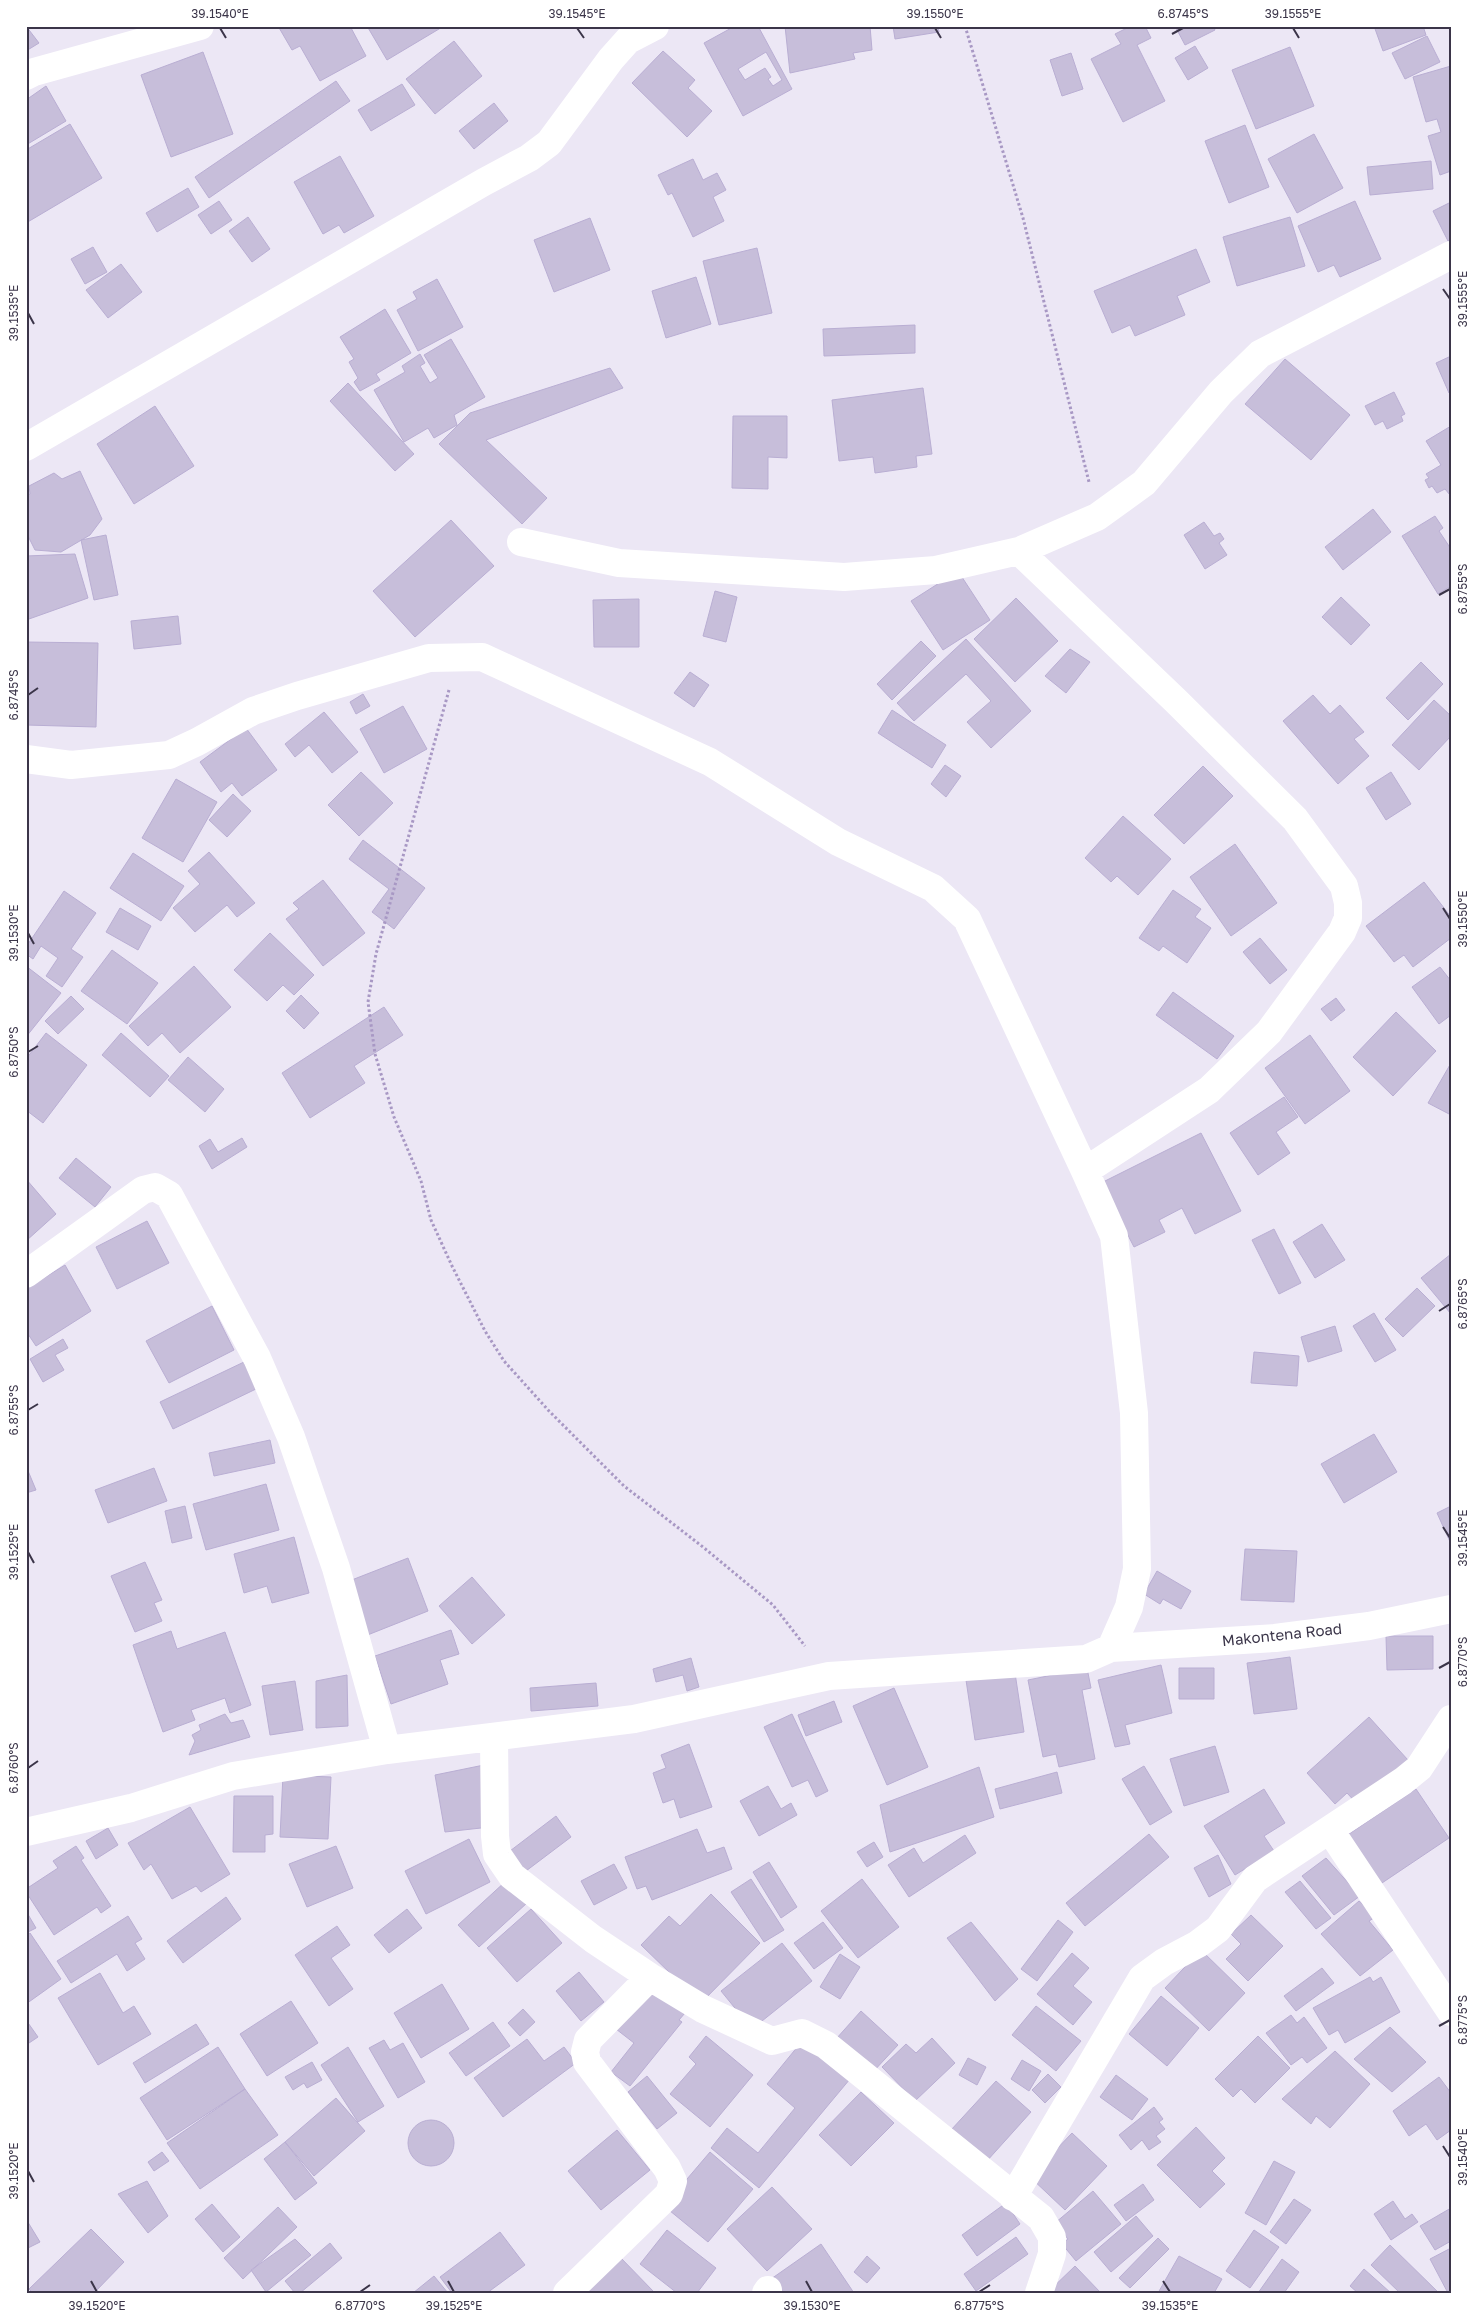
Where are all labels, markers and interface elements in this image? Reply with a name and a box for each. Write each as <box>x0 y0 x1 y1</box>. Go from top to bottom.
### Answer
text: 39.1540°E <box>191 6 249 21</box>
text: 39.1545°E <box>549 6 605 21</box>
text: 39.1550°E <box>906 6 964 21</box>
text: 6.8745°S <box>1157 6 1209 21</box>
text: 39.1555°E <box>1265 6 1321 21</box>
text: 39.1555°E <box>1455 271 1470 327</box>
text: 39.1535°E <box>6 285 21 341</box>
text: 6.8755°S <box>1455 563 1470 614</box>
text: 6.8745°S <box>6 669 21 721</box>
text: 39.1550°E <box>1455 890 1470 948</box>
text: 39.1530°E <box>6 904 21 962</box>
text: 6.8750°S <box>6 1026 21 1078</box>
text: 6.8765°S <box>1455 1278 1470 1330</box>
text: 6.8755°S <box>6 1384 21 1435</box>
text: 39.1545°E <box>1455 1510 1470 1566</box>
text: 39.1525°E <box>6 1524 21 1580</box>
street label: Makontena Road <box>1221 1619 1343 1649</box>
text: 6.8770°S <box>1455 1636 1470 1687</box>
text: 6.8760°S <box>6 1742 21 1794</box>
text: 6.8775°S <box>1455 1995 1470 2045</box>
text: 39.1540°E <box>1455 2128 1470 2186</box>
text: 39.1520°E <box>6 2142 21 2200</box>
text: 39.1520°E <box>68 2298 126 2313</box>
text: 6.8770°S <box>335 2298 386 2313</box>
text: 39.1525°E <box>426 2298 482 2313</box>
text: 39.1530°E <box>783 2298 841 2313</box>
text: 6.8775°S <box>954 2298 1004 2313</box>
text: 39.1535°E <box>1142 2298 1198 2313</box>

